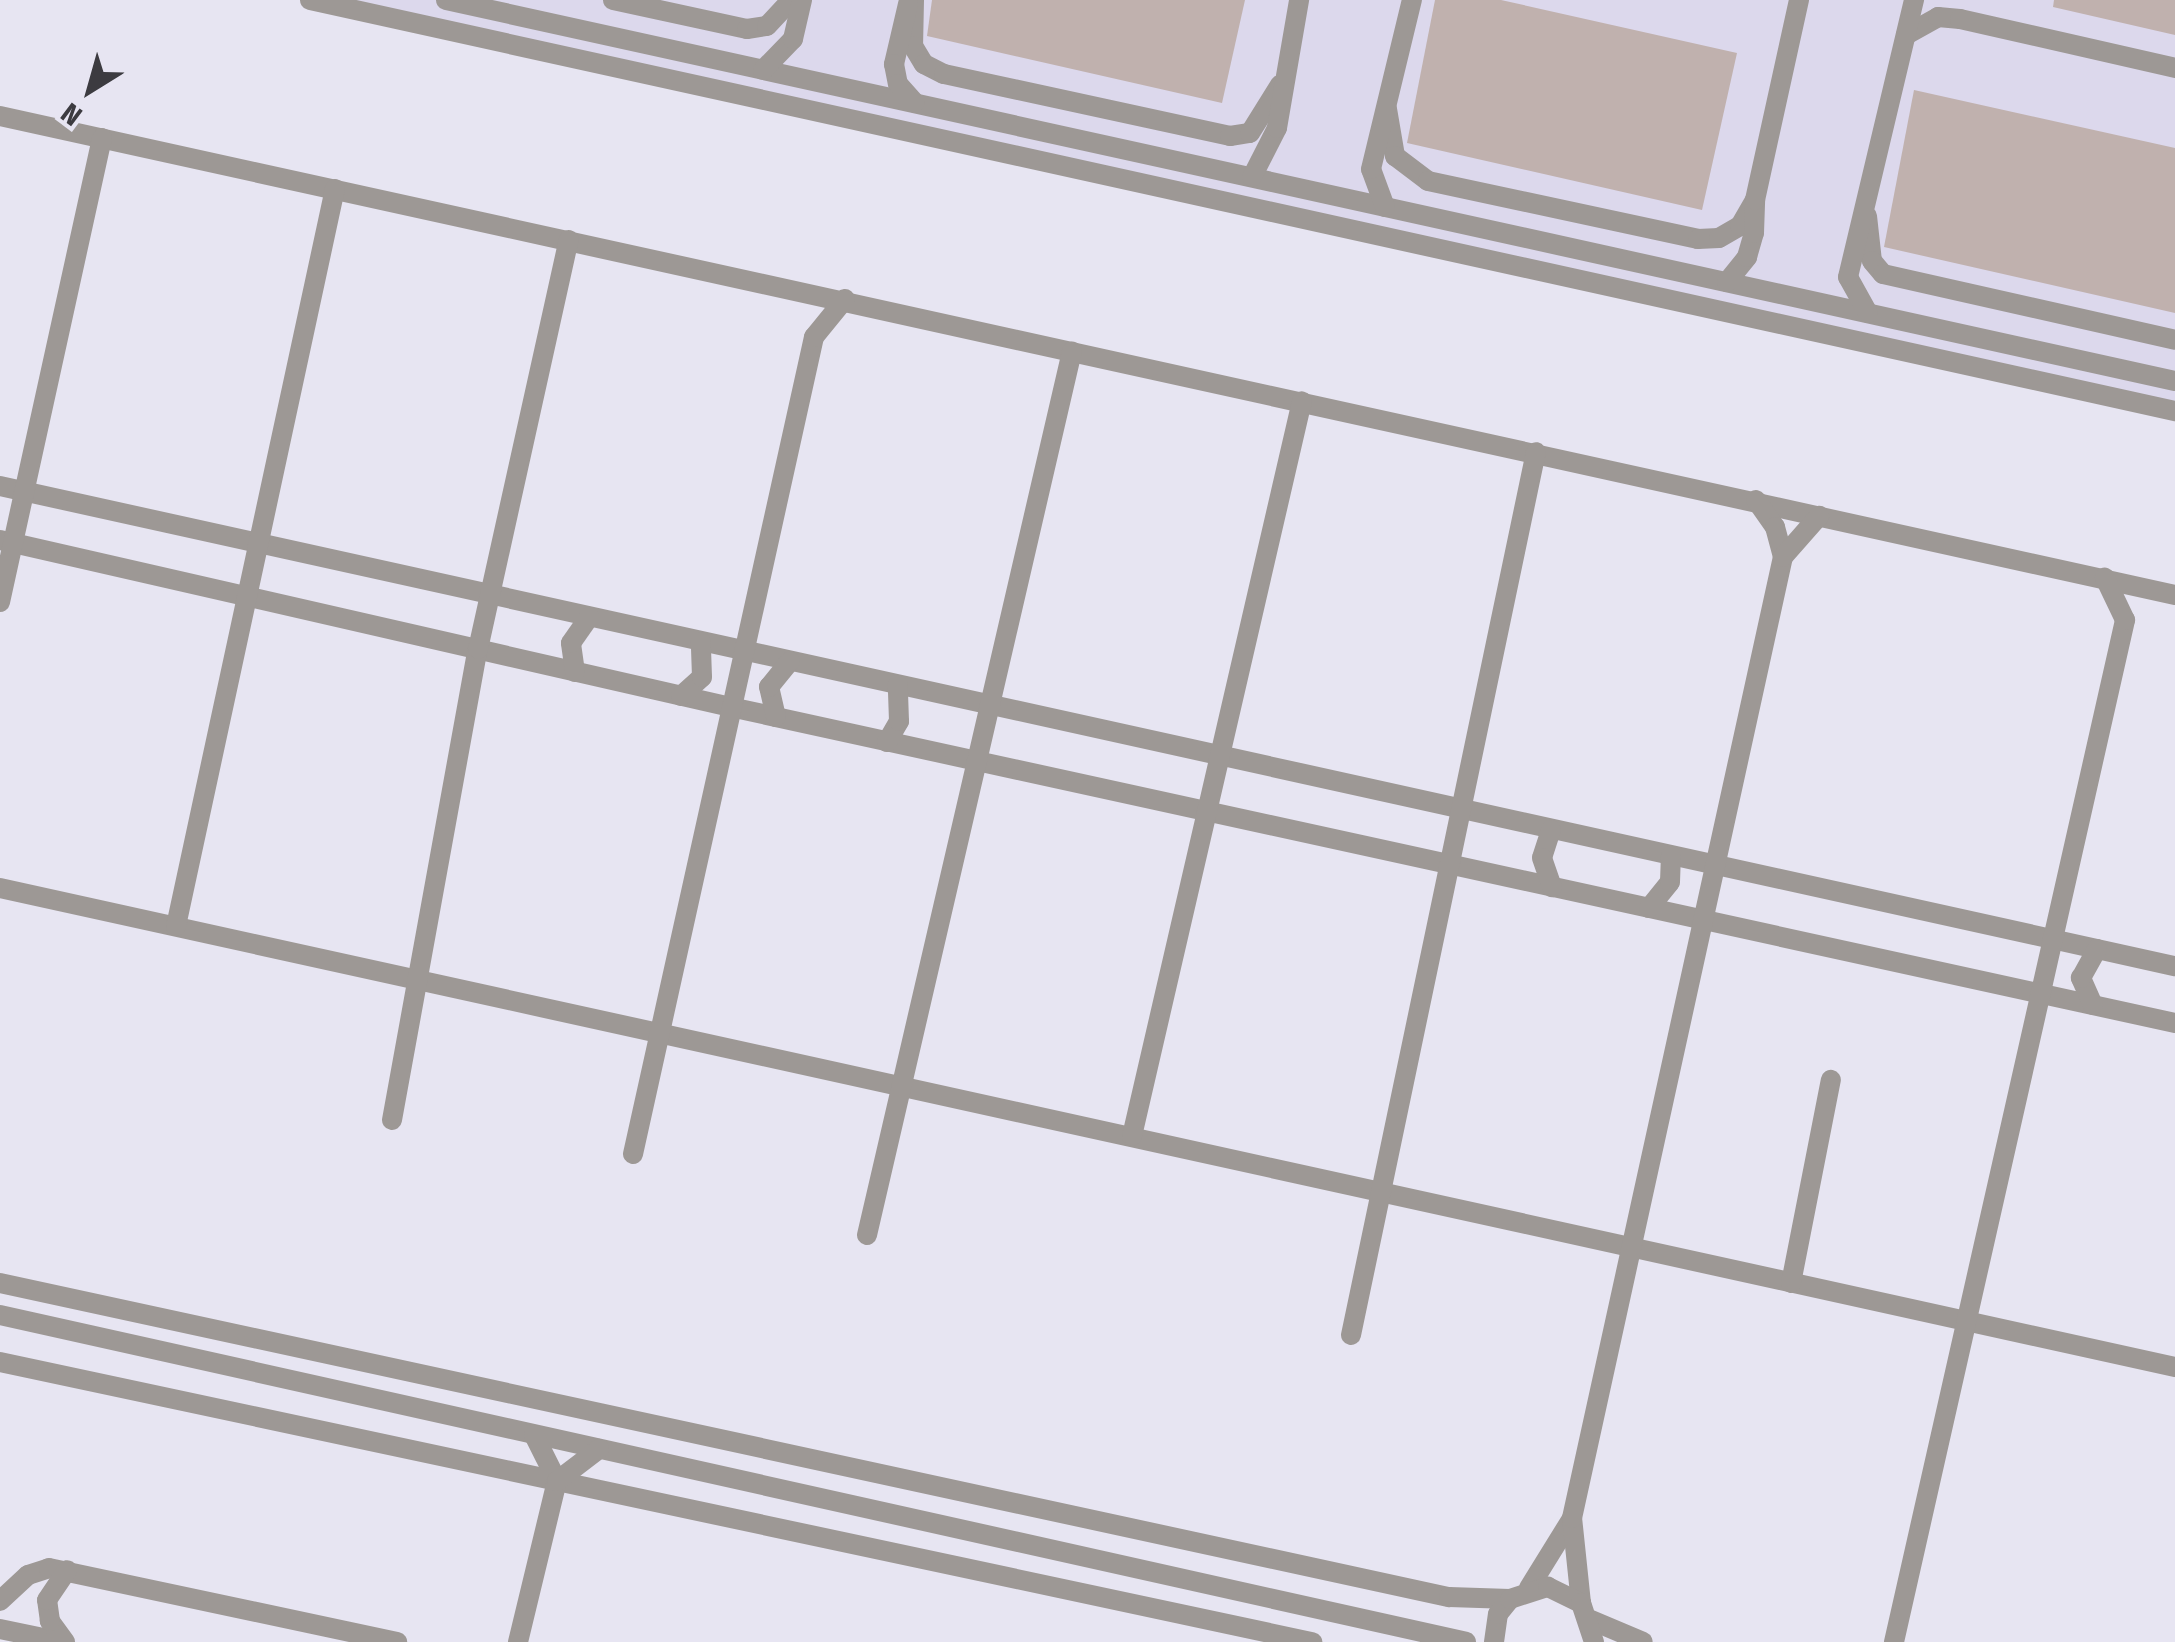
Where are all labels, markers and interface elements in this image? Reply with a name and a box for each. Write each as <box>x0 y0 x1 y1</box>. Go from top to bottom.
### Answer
north arrow <box>40 40 140 140</box>
text: N <box>55 96 88 133</box>

